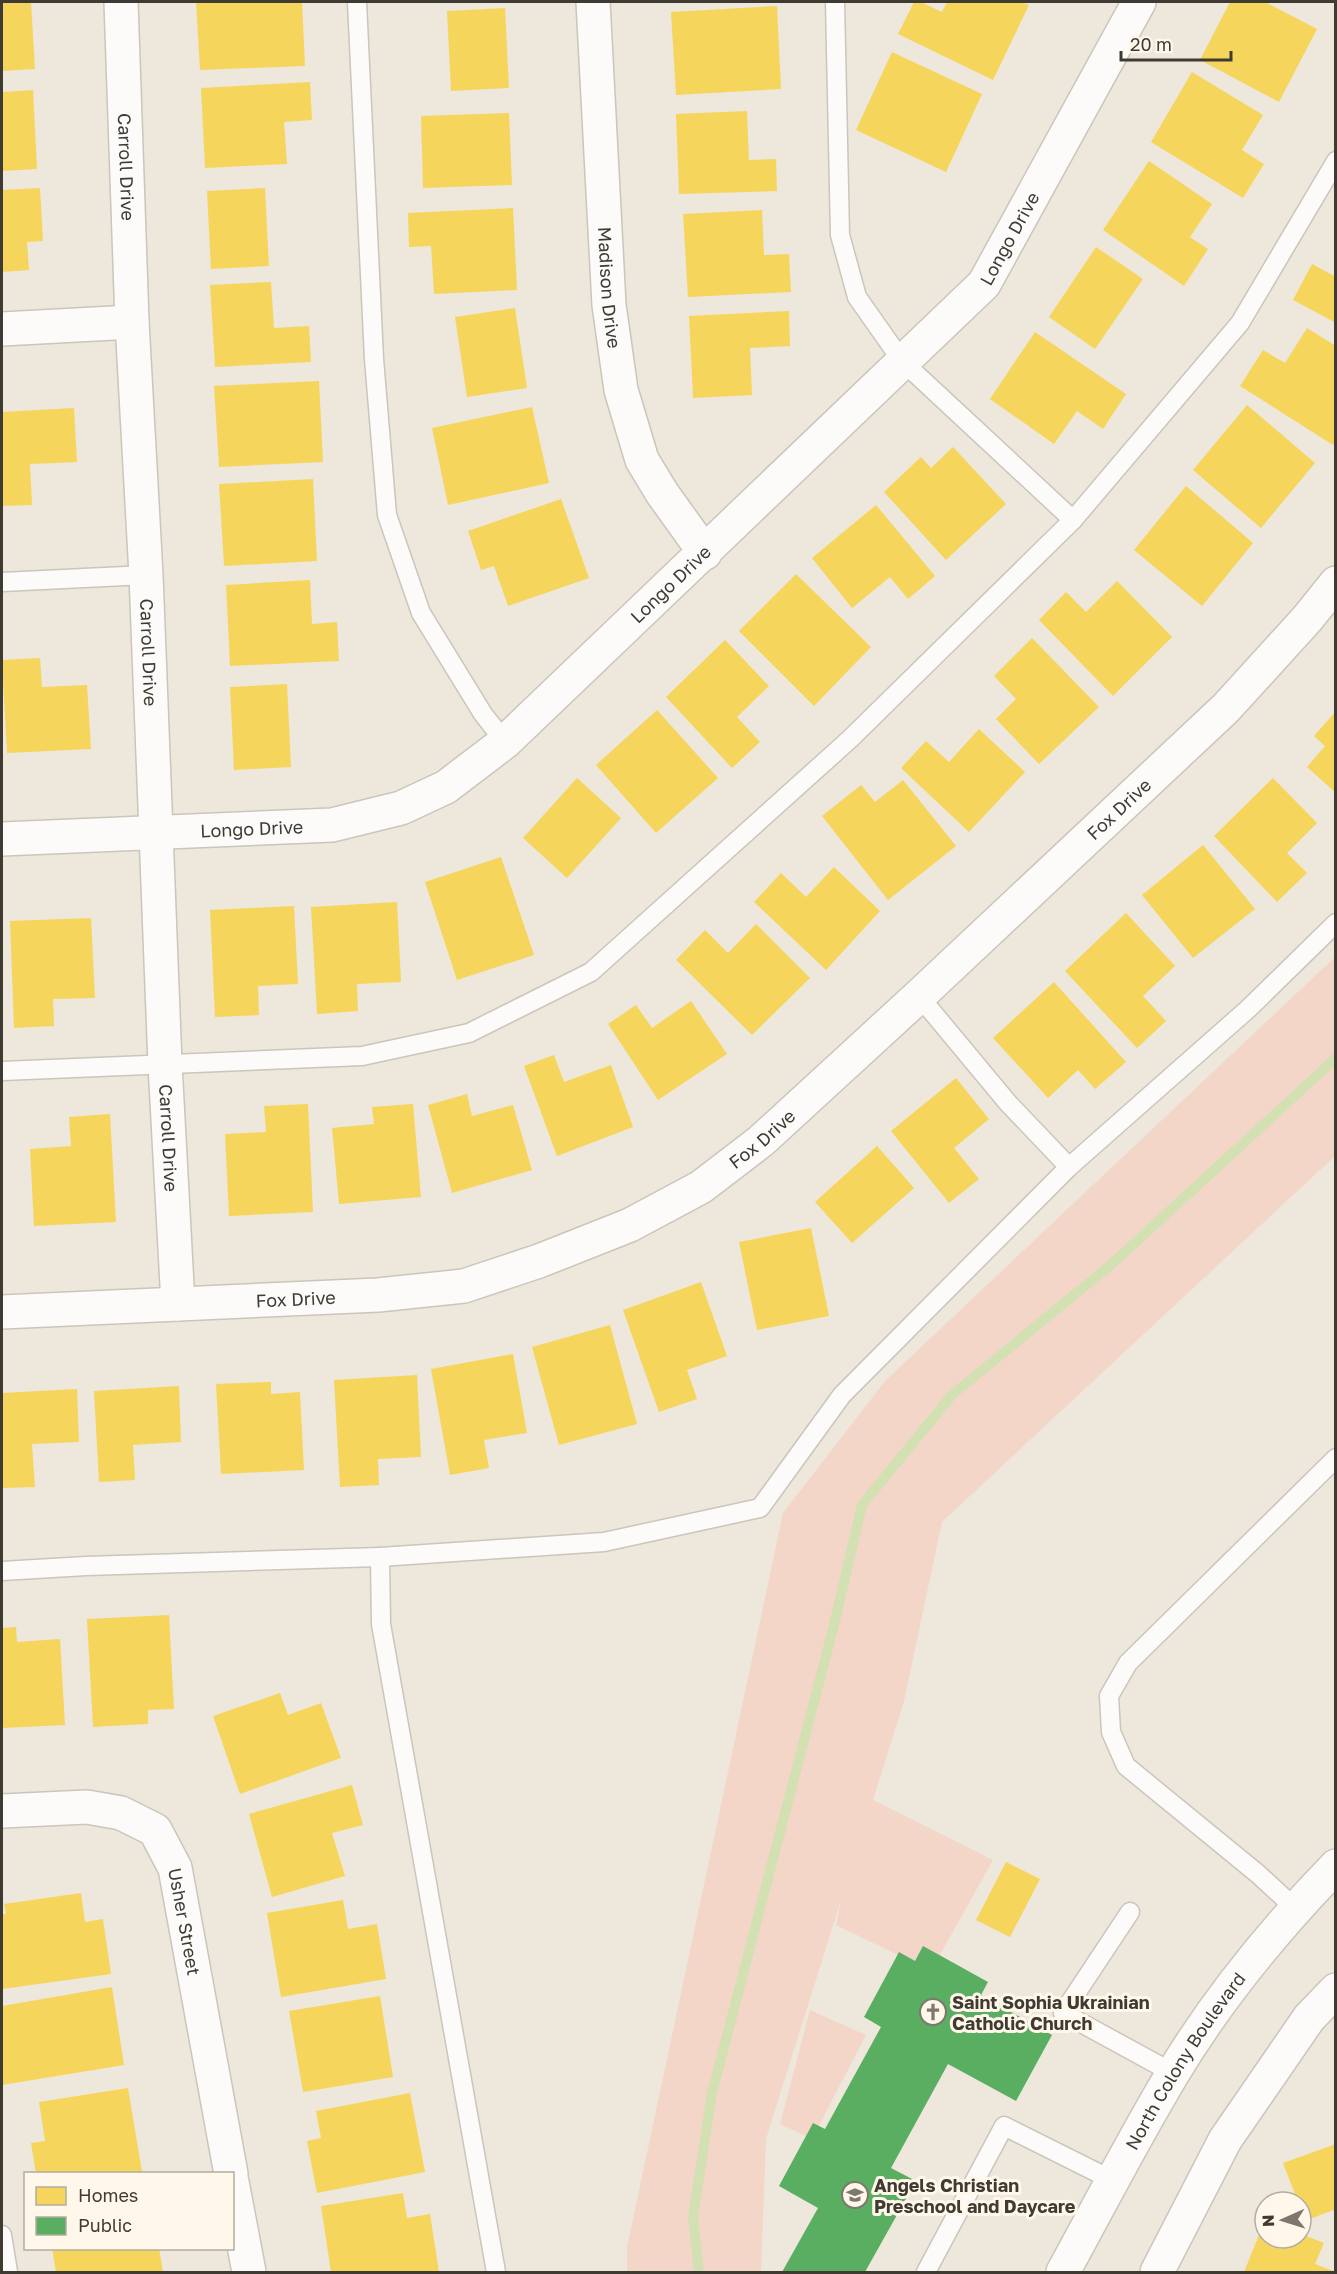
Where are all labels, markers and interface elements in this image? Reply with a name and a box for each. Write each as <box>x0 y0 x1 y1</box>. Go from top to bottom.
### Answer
scale bar <box>1121 24 1230 62</box>
text: 20 m <box>1130 33 1172 55</box>
street label: Carroll Drive <box>114 113 140 221</box>
street label: Longo Drive <box>975 188 1044 289</box>
street label: Madison Drive <box>594 226 626 350</box>
street label: Longo Drive <box>626 540 715 627</box>
street label: Carroll Drive <box>136 598 162 707</box>
street label: Fox Drive <box>1082 773 1155 844</box>
street label: Longo Drive <box>200 815 304 842</box>
street label: Carroll Drive <box>155 1084 183 1192</box>
street label: Fox Drive <box>724 1104 799 1173</box>
street label: Fox Drive <box>255 1286 336 1312</box>
street label: Usher Street <box>164 1866 205 1977</box>
street label: North Colony Boulevard <box>1120 1968 1250 2154</box>
place label: Saint Sophia Ukrainian Catholic Church <box>952 1991 1150 2034</box>
church icon: Saint Sophia Ukrainian Catholic Church <box>918 1997 948 2027</box>
legend <box>24 2172 234 2250</box>
place label: Angels Christian Preschool and Daycare <box>874 2174 1076 2217</box>
school or university icon: Angels Christian Preschool and Daycare <box>840 2180 870 2210</box>
text: Homes <box>78 2184 138 2206</box>
north arrow <box>1253 2190 1313 2250</box>
text: Public <box>78 2214 132 2236</box>
text: N <box>1258 2214 1278 2227</box>

